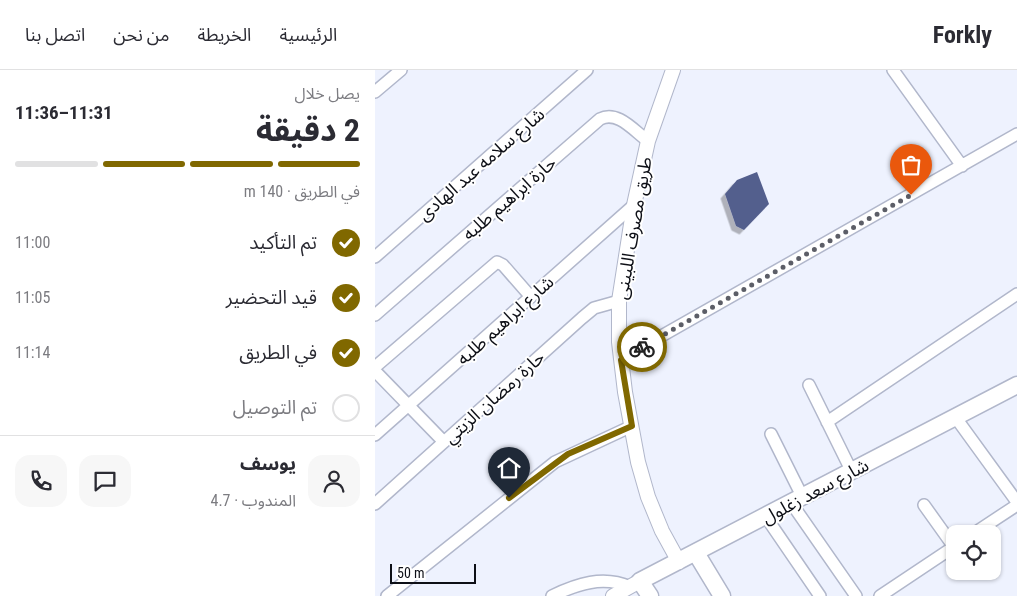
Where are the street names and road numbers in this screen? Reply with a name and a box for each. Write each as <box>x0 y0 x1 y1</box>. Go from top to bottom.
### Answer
street label: شارع سلامه عبد الهادى <box>413 103 551 228</box>
street label: حارة ابراهيم طلبه <box>458 152 562 247</box>
street label: طريق مصرف اللبينى <box>610 155 657 301</box>
street label: شارع ابراهيم طلبه <box>452 271 560 372</box>
street label: حارة رمضان الزيتي <box>439 346 551 450</box>
street label: شارع سعد زغلول <box>758 454 874 532</box>

